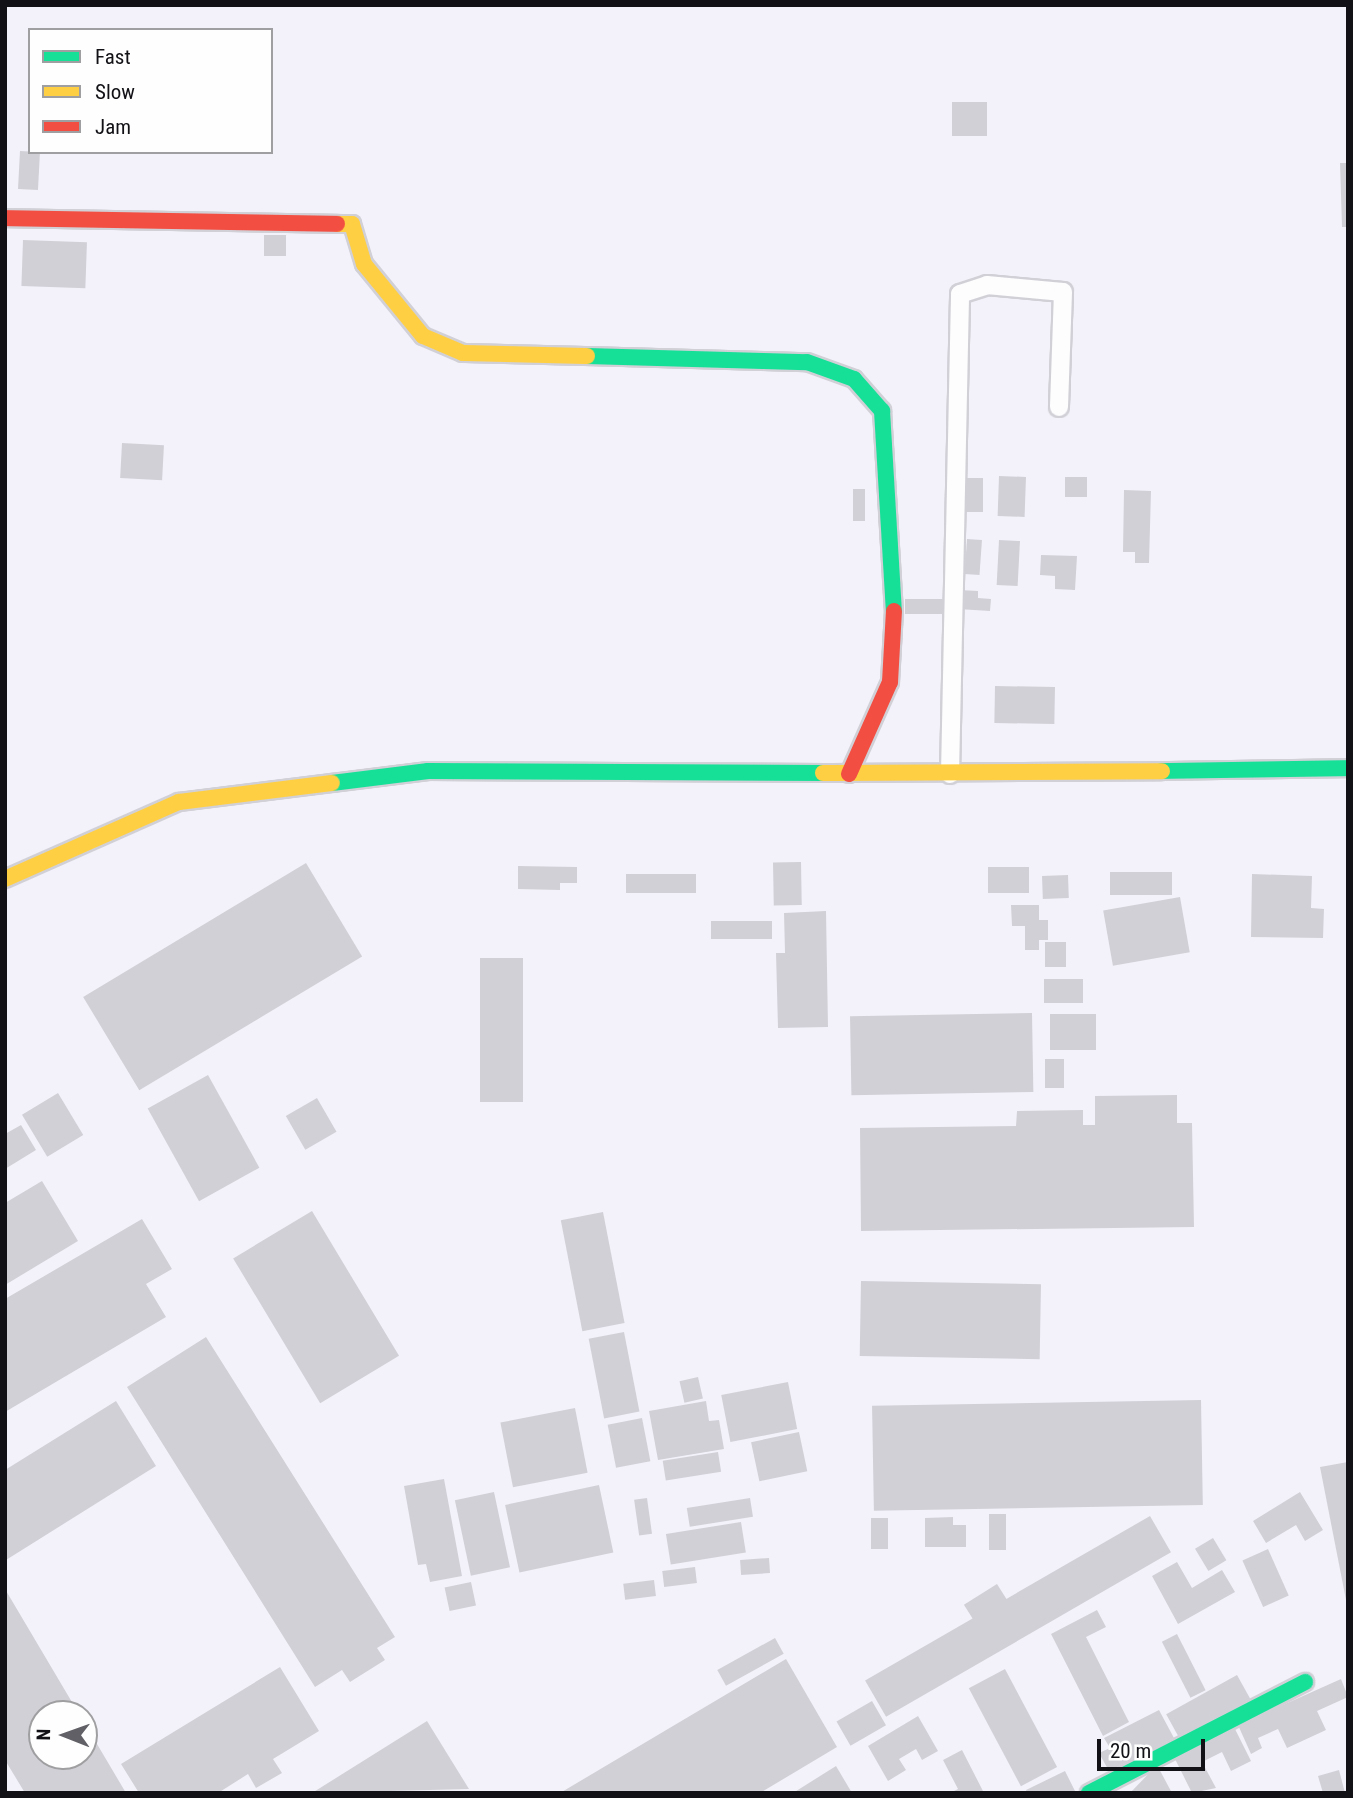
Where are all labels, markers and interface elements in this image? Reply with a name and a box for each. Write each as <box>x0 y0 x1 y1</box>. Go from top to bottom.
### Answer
legend <box>28 28 273 154</box>
text: Fast <box>95 45 131 69</box>
text: Slow <box>95 80 135 104</box>
text: Jam <box>95 115 131 139</box>
north arrow <box>28 1700 98 1770</box>
scale bar <box>1101 1724 1210 1768</box>
text: N <box>32 1729 55 1741</box>
text: 20 m <box>1110 1739 1151 1763</box>

